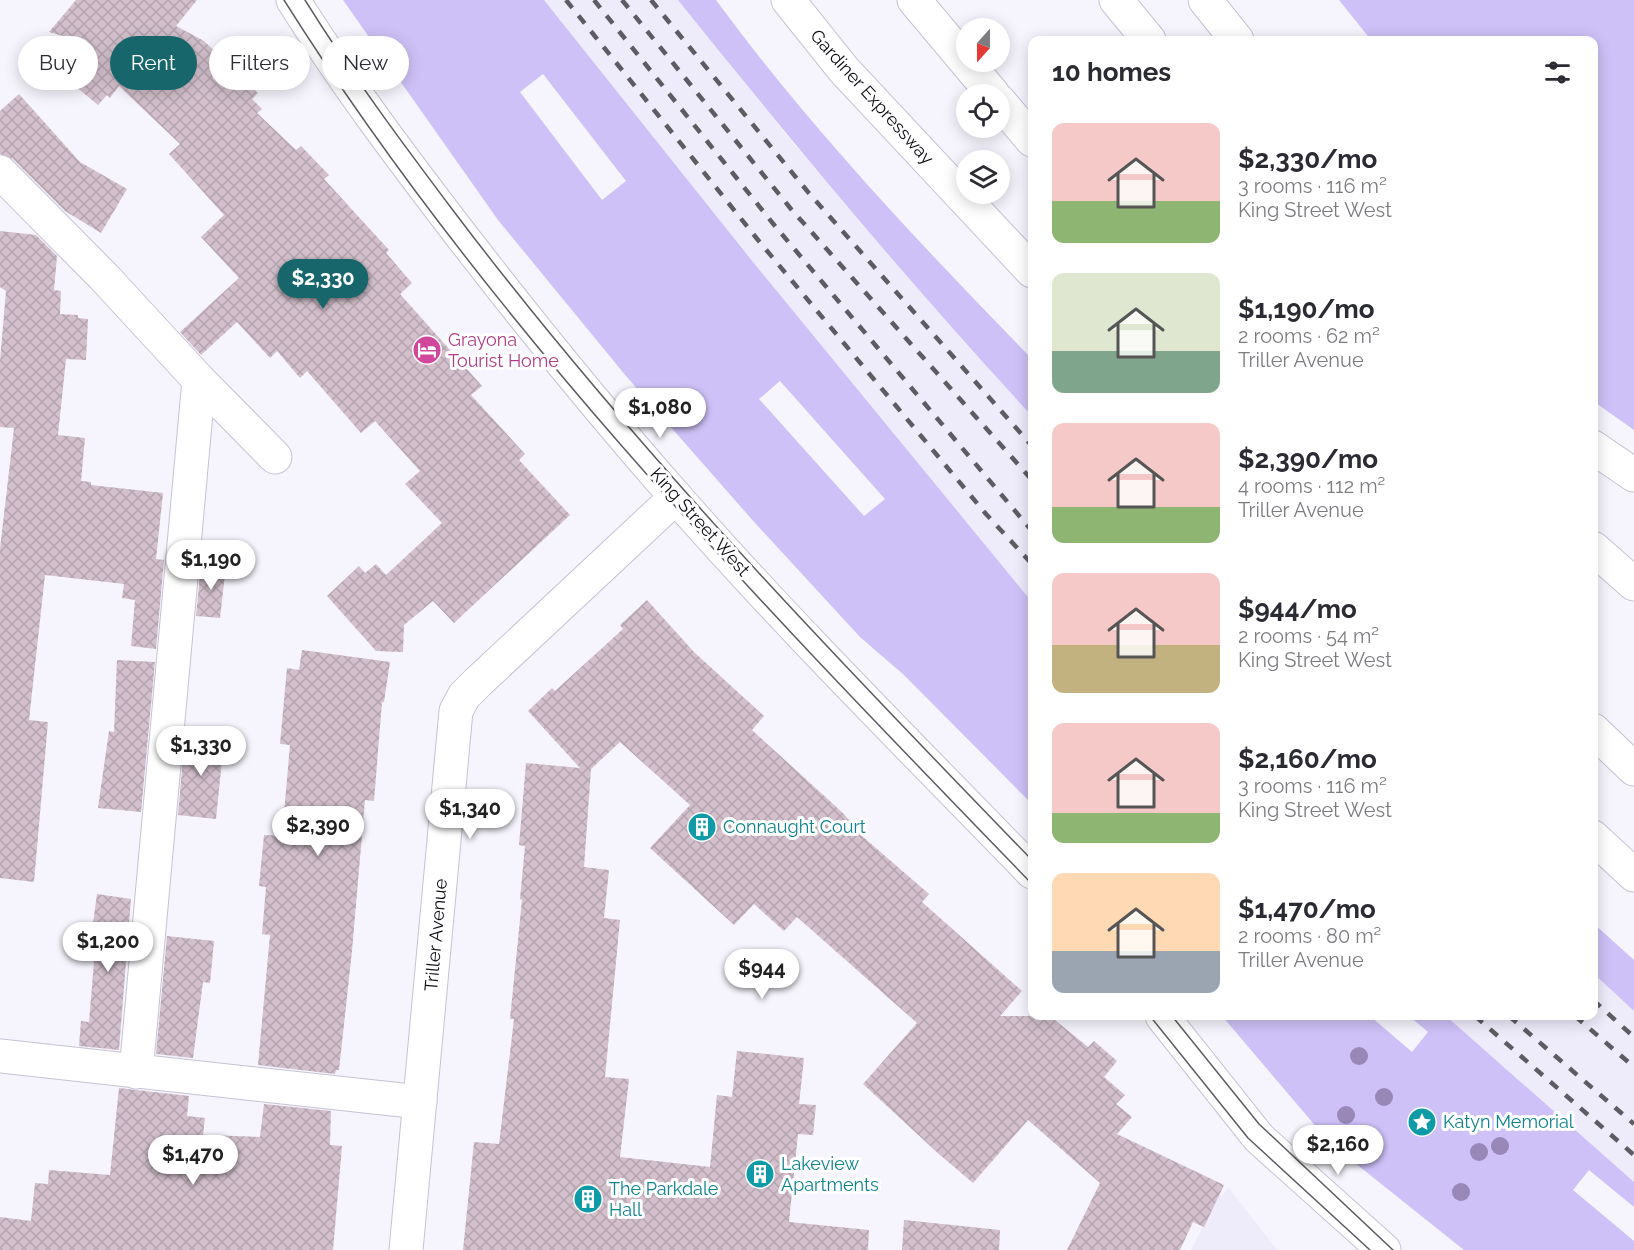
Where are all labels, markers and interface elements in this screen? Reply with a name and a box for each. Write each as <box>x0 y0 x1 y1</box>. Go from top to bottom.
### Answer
north arrow <box>956 18 1010 72</box>
map controls <box>956 18 1010 204</box>
street label: Gardiner Expressway <box>806 25 939 169</box>
chip: Buy <box>18 36 98 90</box>
chip: Rent <box>110 36 197 90</box>
chip: Filters <box>209 36 310 90</box>
chip: New <box>322 36 409 90</box>
icon: filters <box>1541 56 1574 89</box>
text: 10 homes <box>1052 57 1171 87</box>
button: locate <box>956 84 1010 138</box>
text: $2,330/mo <box>1238 144 1377 174</box>
icon: home <box>1100 147 1172 219</box>
button: layers <box>956 150 1010 204</box>
text: 3 rooms · 116 m² <box>1238 174 1387 198</box>
text: King Street West <box>1238 198 1392 222</box>
pin: $2,330 <box>274 259 372 310</box>
text: $2,330 <box>291 266 355 290</box>
text: $1,190/mo <box>1238 294 1374 324</box>
icon: home <box>1100 297 1172 369</box>
text: 2 rooms · 62 m² <box>1238 324 1380 348</box>
place label: Grayona Tourist Home <box>448 329 559 371</box>
hotel icon: Grayona Tourist Home <box>411 334 443 366</box>
text: Triller Avenue <box>1238 348 1364 372</box>
pin: $1,080 <box>611 388 709 439</box>
text: $1,080 <box>628 395 692 419</box>
text: $2,390/mo <box>1238 444 1378 474</box>
icon: home <box>1100 447 1172 519</box>
street label: King Street West <box>646 463 755 580</box>
text: 4 rooms · 112 m² <box>1238 474 1385 498</box>
text: Triller Avenue <box>1238 498 1364 522</box>
pin: $1,190 <box>162 540 260 591</box>
text: $1,190 <box>180 547 242 571</box>
text: $944/mo <box>1238 594 1357 624</box>
icon: home <box>1100 597 1172 669</box>
text: 2 rooms · 54 m² <box>1238 624 1379 648</box>
text: King Street West <box>1238 648 1392 672</box>
pin: $1,330 <box>152 726 250 777</box>
text: $1,330 <box>170 733 232 757</box>
text: $2,160/mo <box>1238 744 1377 774</box>
icon: home <box>1100 747 1172 819</box>
text: 3 rooms · 116 m² <box>1238 774 1387 798</box>
pin: $1,340 <box>421 789 519 840</box>
text: $1,340 <box>439 796 501 820</box>
text: King Street West <box>1238 798 1392 822</box>
pin: $2,390 <box>269 806 367 857</box>
building icon: Connaught Court <box>686 811 718 843</box>
text: $2,390 <box>286 813 350 837</box>
place label: Connaught Court <box>723 816 866 837</box>
street label: Triller Avenue <box>420 877 451 992</box>
text: $1,470/mo <box>1238 894 1376 924</box>
icon: home <box>1100 897 1172 969</box>
pin: $1,200 <box>59 922 157 973</box>
text: 2 rooms · 80 m² <box>1238 924 1381 948</box>
text: $1,200 <box>76 929 140 953</box>
text: Triller Avenue <box>1238 948 1364 972</box>
pin: $944 <box>726 949 798 1000</box>
text: $944 <box>738 956 786 980</box>
place icon: Katyn Memorial <box>1406 1106 1438 1138</box>
place label: Katyn Memorial <box>1443 1111 1574 1132</box>
pin: $2,160 <box>1289 1125 1387 1176</box>
text: $2,160 <box>1307 1132 1369 1156</box>
pin: $1,470 <box>144 1135 242 1186</box>
text: $1,470 <box>162 1142 224 1166</box>
place label: Lakeview Apartments <box>781 1153 879 1195</box>
building icon: Lakeview Apartments <box>744 1158 776 1190</box>
place label: The Parkdale Hall <box>609 1178 719 1220</box>
building icon: The Parkdale Hall <box>572 1183 604 1215</box>

